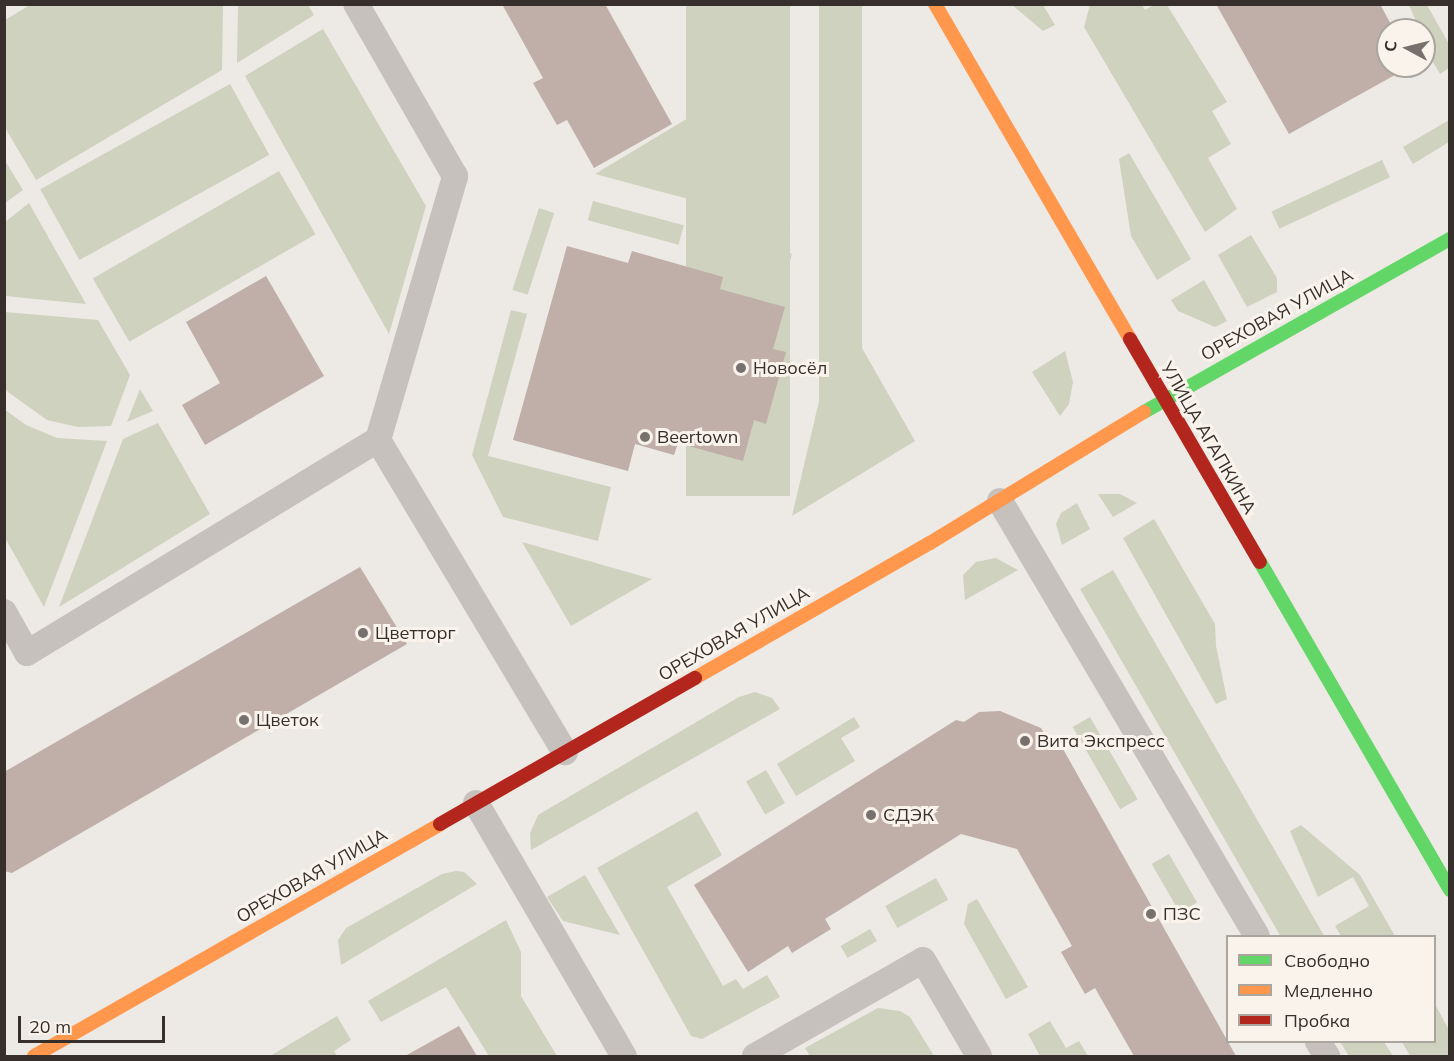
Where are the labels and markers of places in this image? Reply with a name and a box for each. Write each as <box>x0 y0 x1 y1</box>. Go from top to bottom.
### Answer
place label: Новосёл <box>753 357 827 379</box>
marker: Новосёл <box>734 361 748 375</box>
place label: Beertown <box>657 426 738 448</box>
marker: Beertown <box>638 430 652 444</box>
place label: Цветторг <box>375 622 456 644</box>
marker: Цветторг <box>356 626 370 640</box>
place label: Цветок <box>256 709 319 731</box>
marker: Цветок <box>237 713 251 727</box>
place label: Вита Экспресс <box>1037 730 1165 752</box>
marker: Вита Экспресс <box>1018 734 1032 748</box>
place label: СДЭК <box>883 804 934 826</box>
marker: СДЭК <box>864 808 878 822</box>
place label: ПЗС <box>1163 903 1201 925</box>
marker: ПЗС <box>1144 907 1158 921</box>

